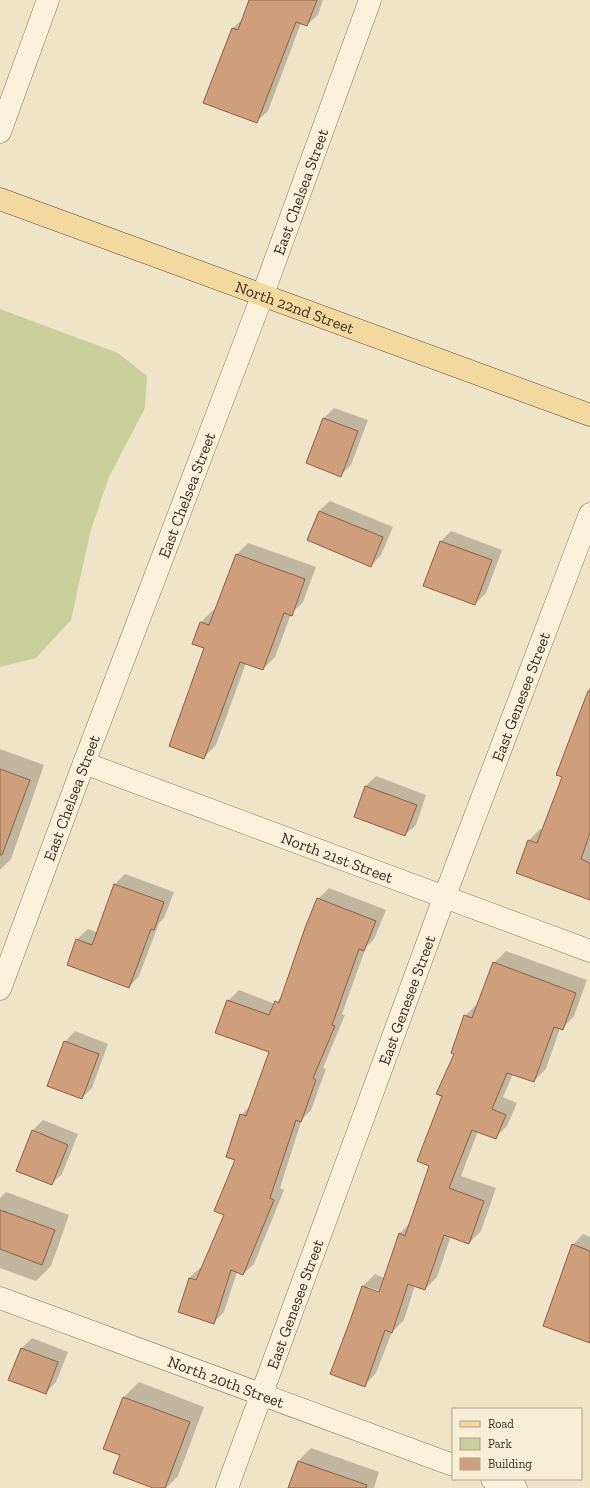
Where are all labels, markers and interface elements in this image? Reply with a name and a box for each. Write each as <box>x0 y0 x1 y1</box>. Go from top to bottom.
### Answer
street label: East Chelsea Street <box>269 126 332 257</box>
street label: North 22nd Street <box>233 277 357 337</box>
street label: East Chelsea Street <box>154 429 219 560</box>
street label: East Genesee Street <box>487 629 554 764</box>
street label: East Chelsea Street <box>39 732 103 863</box>
street label: North 21st Street <box>278 828 396 887</box>
street label: East Genesee Street <box>374 932 439 1068</box>
street label: East Genesee Street <box>262 1236 327 1372</box>
street label: North 20th Street <box>165 1351 287 1412</box>
legend <box>452 1408 582 1480</box>
text: Road <box>488 1417 514 1431</box>
text: Park <box>488 1437 513 1451</box>
text: Building <box>488 1457 532 1471</box>

